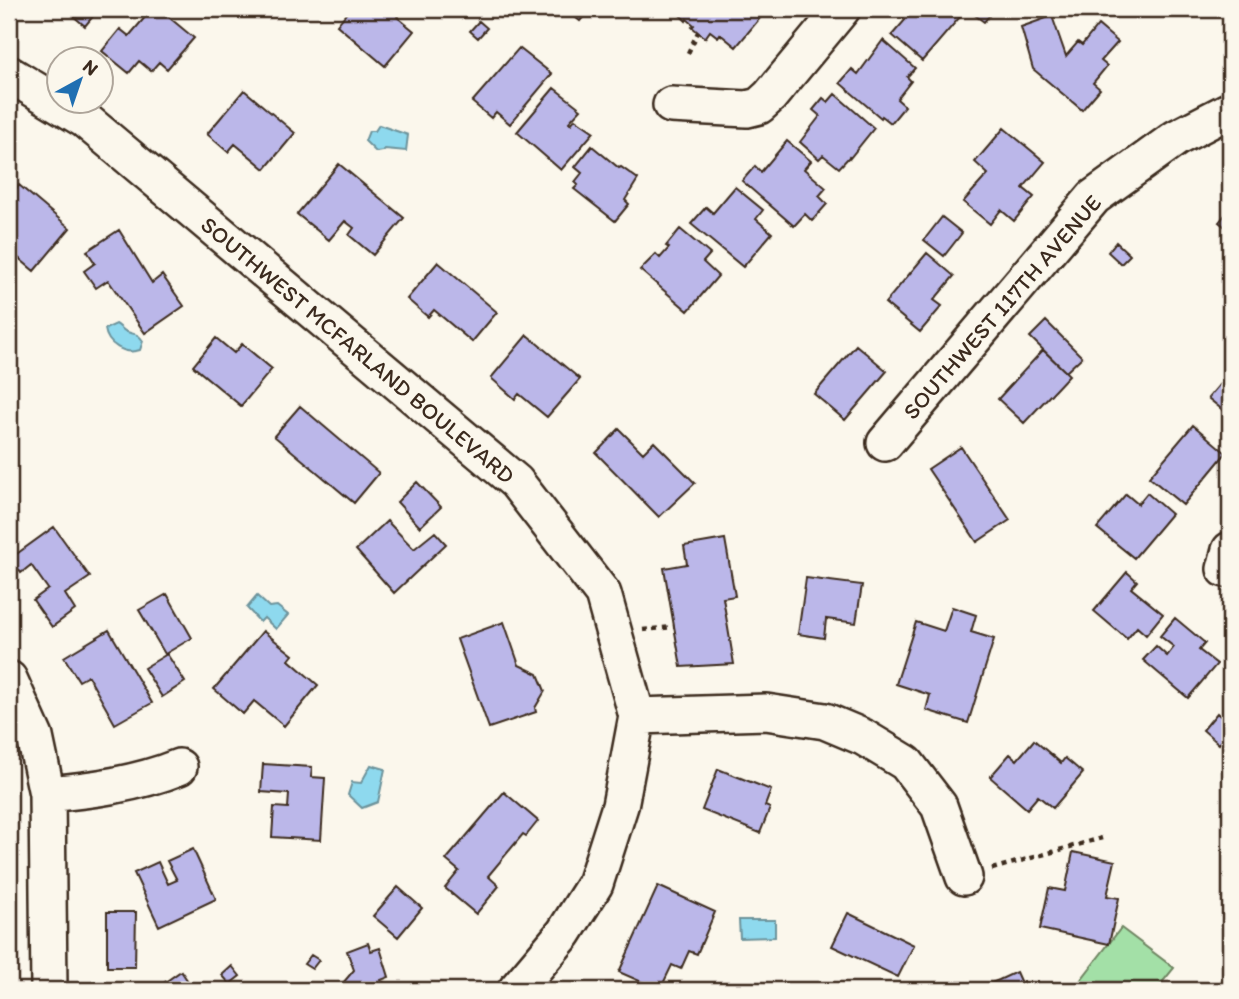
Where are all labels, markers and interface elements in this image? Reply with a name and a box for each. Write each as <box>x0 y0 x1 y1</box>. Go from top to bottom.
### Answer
north arrow <box>46 46 116 116</box>
text: N <box>78 54 103 80</box>
street label: SOUTHWEST 117TH AVENUE <box>897 189 1107 425</box>
street label: SOUTHWEST MCFARLAND BOULEVARD <box>195 210 521 490</box>

